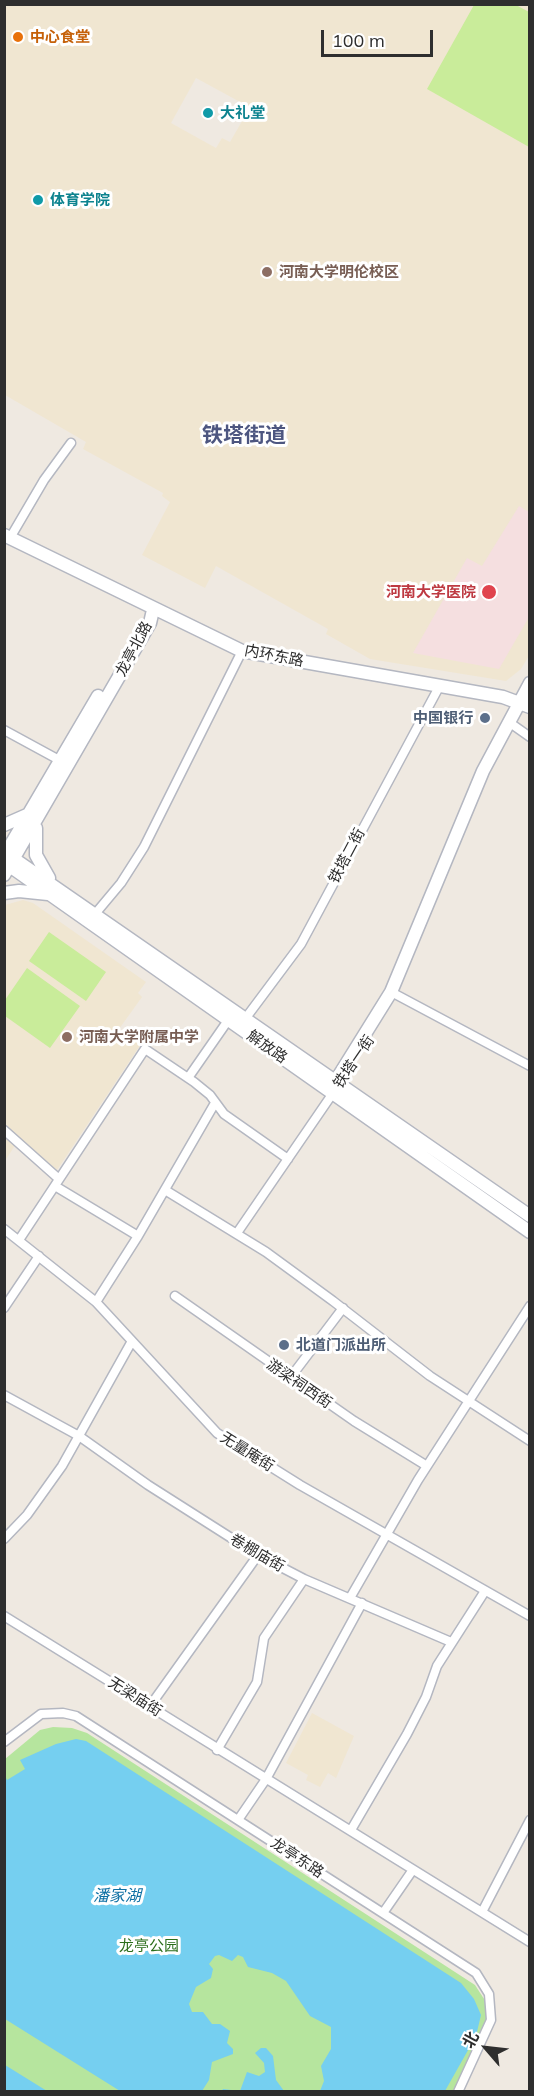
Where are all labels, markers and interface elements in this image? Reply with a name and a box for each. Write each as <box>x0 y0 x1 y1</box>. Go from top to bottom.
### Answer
scale bar <box>324 18 436 56</box>
place label: 中心食堂 <box>30 28 90 46</box>
text: 100 m <box>332 29 385 52</box>
marker: 中心食堂 <box>11 30 25 44</box>
place label: 大礼堂 <box>220 104 265 122</box>
marker: 大礼堂 <box>201 106 215 120</box>
place label: 体育学院 <box>50 191 110 209</box>
marker: 体育学院 <box>31 193 45 207</box>
place label: 河南大学明伦校区 <box>279 263 399 281</box>
marker: 河南大学明伦校区 <box>260 265 274 279</box>
district label: 铁塔街道 <box>202 423 286 449</box>
place label: 河南大学医院 <box>386 583 476 601</box>
marker: 河南大学医院 <box>480 583 498 601</box>
street label: 龙亭北路 <box>112 618 156 680</box>
street label: 内环东路 <box>243 641 305 671</box>
place label: 中国银行 <box>413 709 473 727</box>
marker: 中国银行 <box>478 711 492 725</box>
street label: 铁塔二街 <box>325 825 369 887</box>
street label: 解放路 <box>243 1027 291 1067</box>
place label: 河南大学附属中学 <box>79 1028 199 1046</box>
marker: 河南大学附属中学 <box>60 1030 74 1044</box>
street label: 铁塔一街 <box>330 1032 378 1092</box>
place label: 北道门派出所 <box>296 1336 386 1354</box>
marker: 北道门派出所 <box>277 1338 291 1352</box>
street label: 游梁祠西街 <box>263 1356 335 1412</box>
street label: 无量庵街 <box>217 1428 277 1476</box>
street label: 卷棚庙街 <box>227 1530 287 1576</box>
street label: 无梁庙街 <box>105 1673 165 1721</box>
street label: 龙亭东路 <box>267 1834 327 1882</box>
water label: 潘家湖 <box>93 1886 141 1906</box>
park label: 龙亭公园 <box>119 1937 179 1955</box>
north arrow <box>456 2018 516 2078</box>
text: 北 <box>458 2028 483 2051</box>

